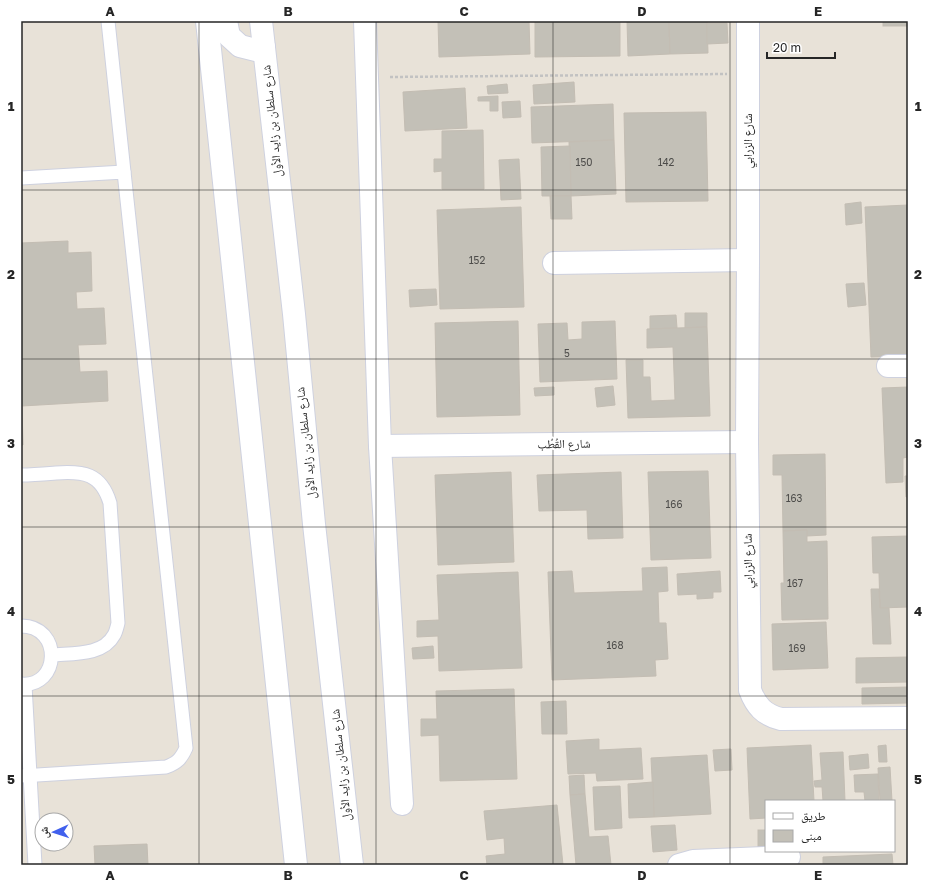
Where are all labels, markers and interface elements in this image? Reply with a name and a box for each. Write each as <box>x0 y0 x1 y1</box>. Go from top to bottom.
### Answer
text: A <box>105 3 115 19</box>
text: B <box>283 3 293 19</box>
text: C <box>459 3 469 19</box>
text: D <box>637 3 647 19</box>
text: E <box>814 3 822 19</box>
scale bar <box>767 34 835 60</box>
text: 20 m <box>773 40 801 55</box>
street label: شارع سلطان بن زايد الأول <box>258 64 286 178</box>
text: 1 <box>8 98 15 114</box>
text: 1 <box>915 98 922 114</box>
street label: شارع الزرابي <box>740 113 758 169</box>
house number: 150 <box>576 156 592 168</box>
house number: 142 <box>658 156 675 168</box>
house number: 152 <box>469 254 485 266</box>
text: 2 <box>7 266 15 282</box>
text: 2 <box>914 266 922 282</box>
house number: 5 <box>564 347 570 359</box>
street label: شارع سلطان بن زايد الأول <box>292 386 320 500</box>
text: 3 <box>7 435 15 451</box>
text: 3 <box>914 435 922 451</box>
street label: شارع القُطُب <box>537 436 591 452</box>
house number: 163 <box>786 492 803 504</box>
house number: 166 <box>666 498 682 510</box>
street label: شارع الزرابي <box>740 533 759 589</box>
house number: 167 <box>787 577 803 589</box>
text: 4 <box>7 603 15 619</box>
text: 4 <box>914 603 922 619</box>
house number: 168 <box>607 639 624 651</box>
house number: 169 <box>789 642 805 654</box>
street label: شارع سلطان بن زايد الأول <box>327 708 355 822</box>
text: 5 <box>7 771 15 787</box>
text: 5 <box>914 771 922 787</box>
legend <box>765 800 895 852</box>
text: طريق <box>801 808 826 823</box>
north arrow <box>34 812 74 852</box>
text: ش <box>37 826 52 839</box>
text: مبنى <box>801 828 822 843</box>
text: A <box>105 867 115 883</box>
text: B <box>283 867 293 883</box>
text: C <box>459 867 469 883</box>
text: D <box>637 867 647 883</box>
text: E <box>814 867 822 883</box>

